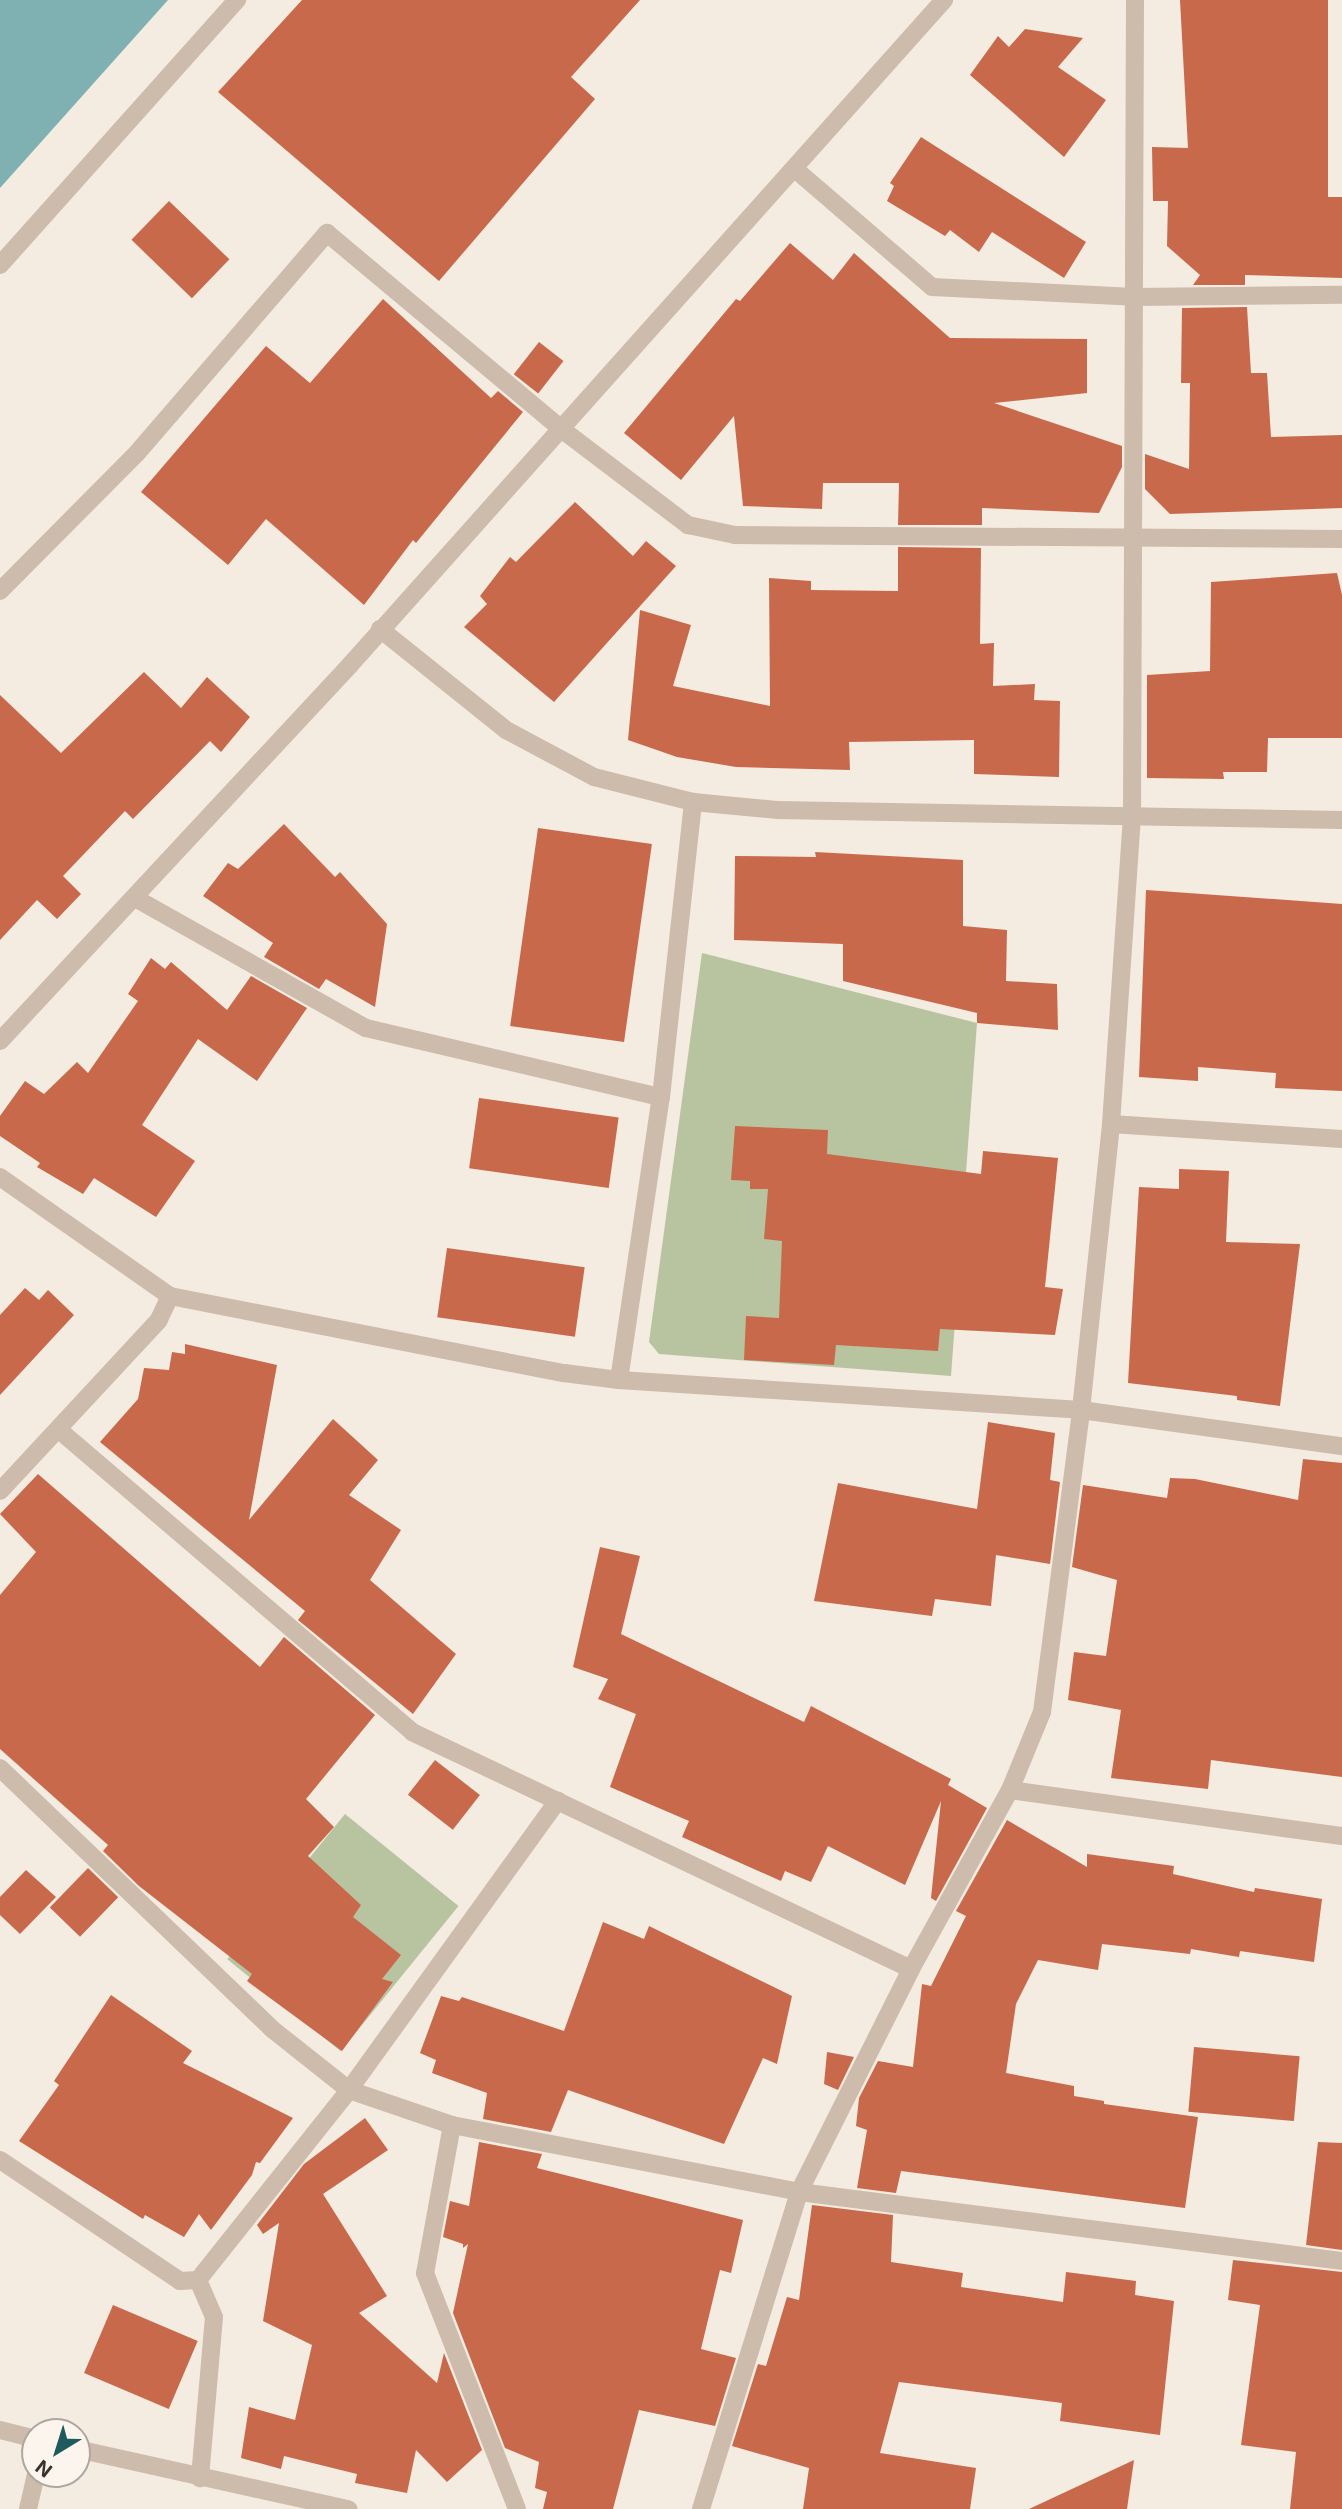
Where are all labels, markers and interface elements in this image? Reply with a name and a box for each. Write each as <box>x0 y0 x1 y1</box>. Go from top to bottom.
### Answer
north arrow <box>21 2418 91 2488</box>
text: N <box>31 2455 57 2482</box>

